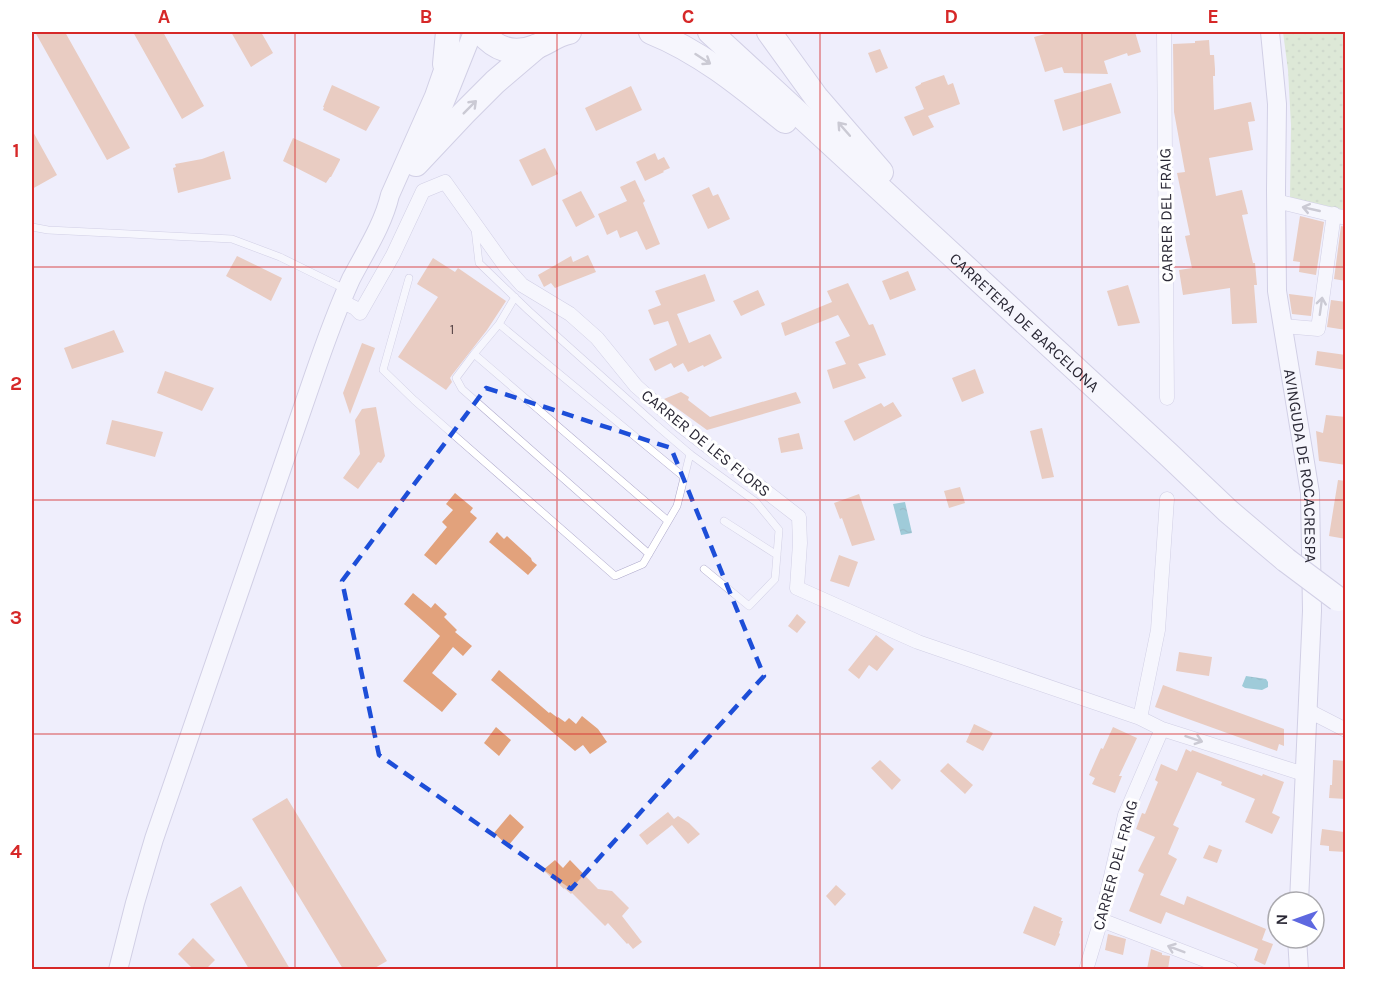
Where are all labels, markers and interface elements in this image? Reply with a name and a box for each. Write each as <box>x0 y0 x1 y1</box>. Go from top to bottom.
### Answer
text: A <box>158 5 171 28</box>
text: B <box>420 5 432 28</box>
text: C <box>682 5 694 28</box>
text: D <box>944 5 958 28</box>
text: E <box>1207 5 1219 28</box>
one-way arrow <box>694 53 711 65</box>
one-way arrow <box>463 99 478 114</box>
one-way arrow <box>837 122 851 137</box>
text: 1 <box>12 139 20 162</box>
street label: CARRER DEL FRAIG <box>1155 148 1177 282</box>
one-way arrow <box>1302 203 1321 215</box>
street label: CARRETERA DE BARCELONA <box>946 248 1103 396</box>
one-way arrow <box>1315 297 1326 317</box>
house number: 1 <box>450 321 454 338</box>
street label: AVINGUDA DE ROCACRESPA <box>1280 367 1321 563</box>
text: 2 <box>10 372 22 395</box>
street label: CARRER DE LES FLORS <box>638 385 774 501</box>
text: 3 <box>10 606 22 629</box>
one-way arrow <box>1184 734 1203 745</box>
street label: CARRER DEL FRAIG <box>1088 798 1142 932</box>
text: 4 <box>10 840 22 863</box>
north arrow <box>1266 890 1326 950</box>
text: N <box>1272 914 1291 926</box>
one-way arrow <box>1168 943 1186 954</box>

